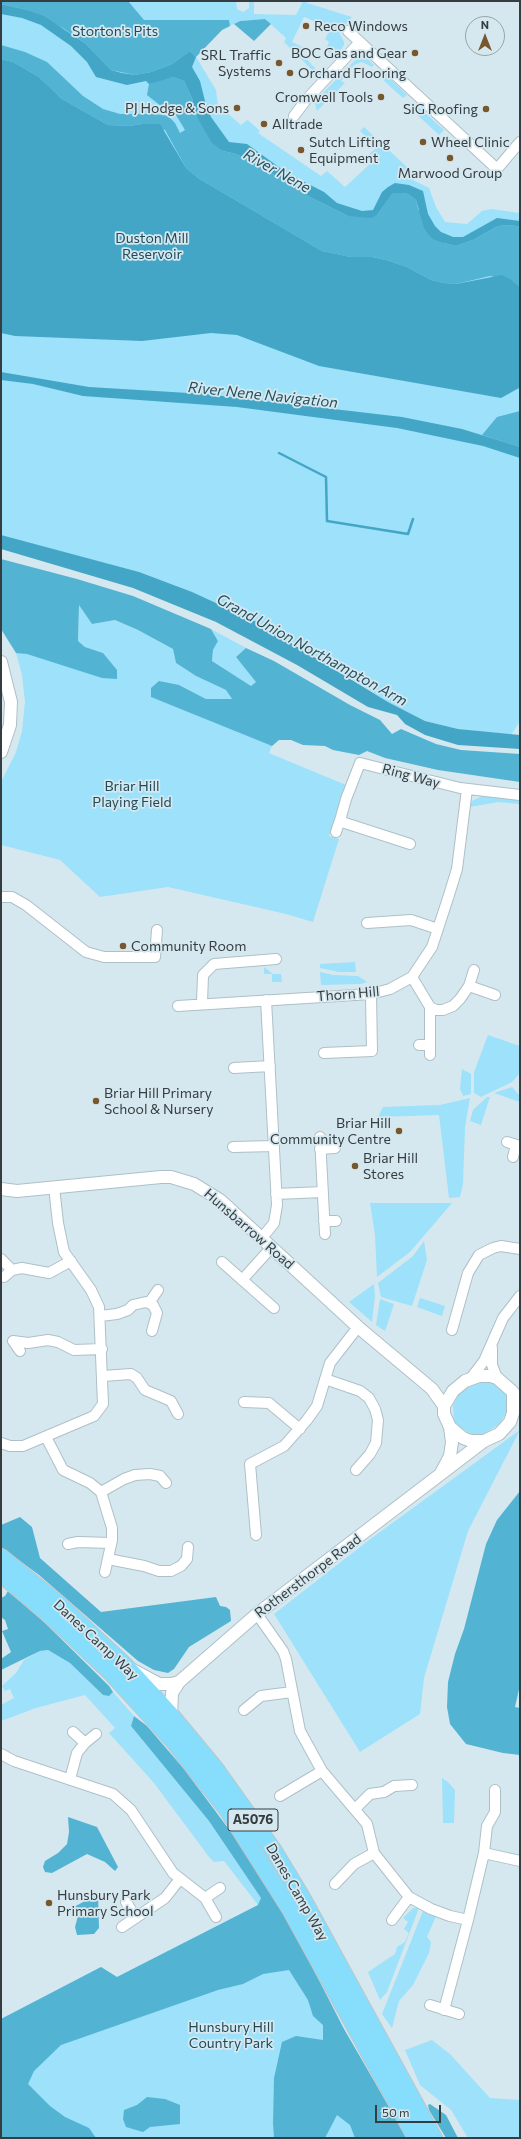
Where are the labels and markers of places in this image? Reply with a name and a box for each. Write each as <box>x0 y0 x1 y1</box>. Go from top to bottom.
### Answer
place label: Reco Windows <box>314 18 408 34</box>
marker: Reco Windows <box>301 21 311 31</box>
place label: BOC Gas and Gear <box>291 45 407 61</box>
place label: SRL Traffic Systems <box>201 47 271 80</box>
marker: BOC Gas and Gear <box>410 48 420 58</box>
marker: SRL Traffic Systems <box>274 58 284 68</box>
place label: Orchard Flooring <box>298 65 406 81</box>
marker: Orchard Flooring <box>285 68 295 78</box>
place label: Cromwell Tools <box>275 89 373 105</box>
marker: Cromwell Tools <box>376 92 386 102</box>
place label: PJ Hodge & Sons <box>125 100 229 116</box>
place label: SiG Roofing <box>403 101 478 117</box>
marker: PJ Hodge & Sons <box>232 103 242 113</box>
marker: SiG Roofing <box>481 104 491 114</box>
place label: Alltrade <box>272 116 323 132</box>
marker: Alltrade <box>259 119 269 129</box>
place label: Sutch Lifting Equipment <box>309 134 390 166</box>
place label: Wheel Clinic <box>431 134 510 150</box>
marker: Wheel Clinic <box>418 137 428 147</box>
marker: Sutch Lifting Equipment <box>296 145 306 155</box>
marker: Marwood Group <box>445 153 455 163</box>
place label: Marwood Group <box>398 165 502 181</box>
place label: Community Room <box>131 938 246 954</box>
marker: Community Room <box>118 941 128 951</box>
place label: Briar Hill Primary School & Nursery <box>104 1085 213 1118</box>
marker: Briar Hill Primary School & Nursery <box>91 1096 101 1106</box>
place label: Briar Hill Community Centre <box>270 1115 391 1148</box>
marker: Briar Hill Community Centre <box>394 1126 404 1136</box>
place label: Briar Hill Stores <box>363 1150 418 1182</box>
marker: Briar Hill Stores <box>350 1161 360 1171</box>
place label: Hunsbury Park Primary School <box>57 1887 153 1920</box>
marker: Hunsbury Park Primary School <box>44 1898 54 1908</box>

